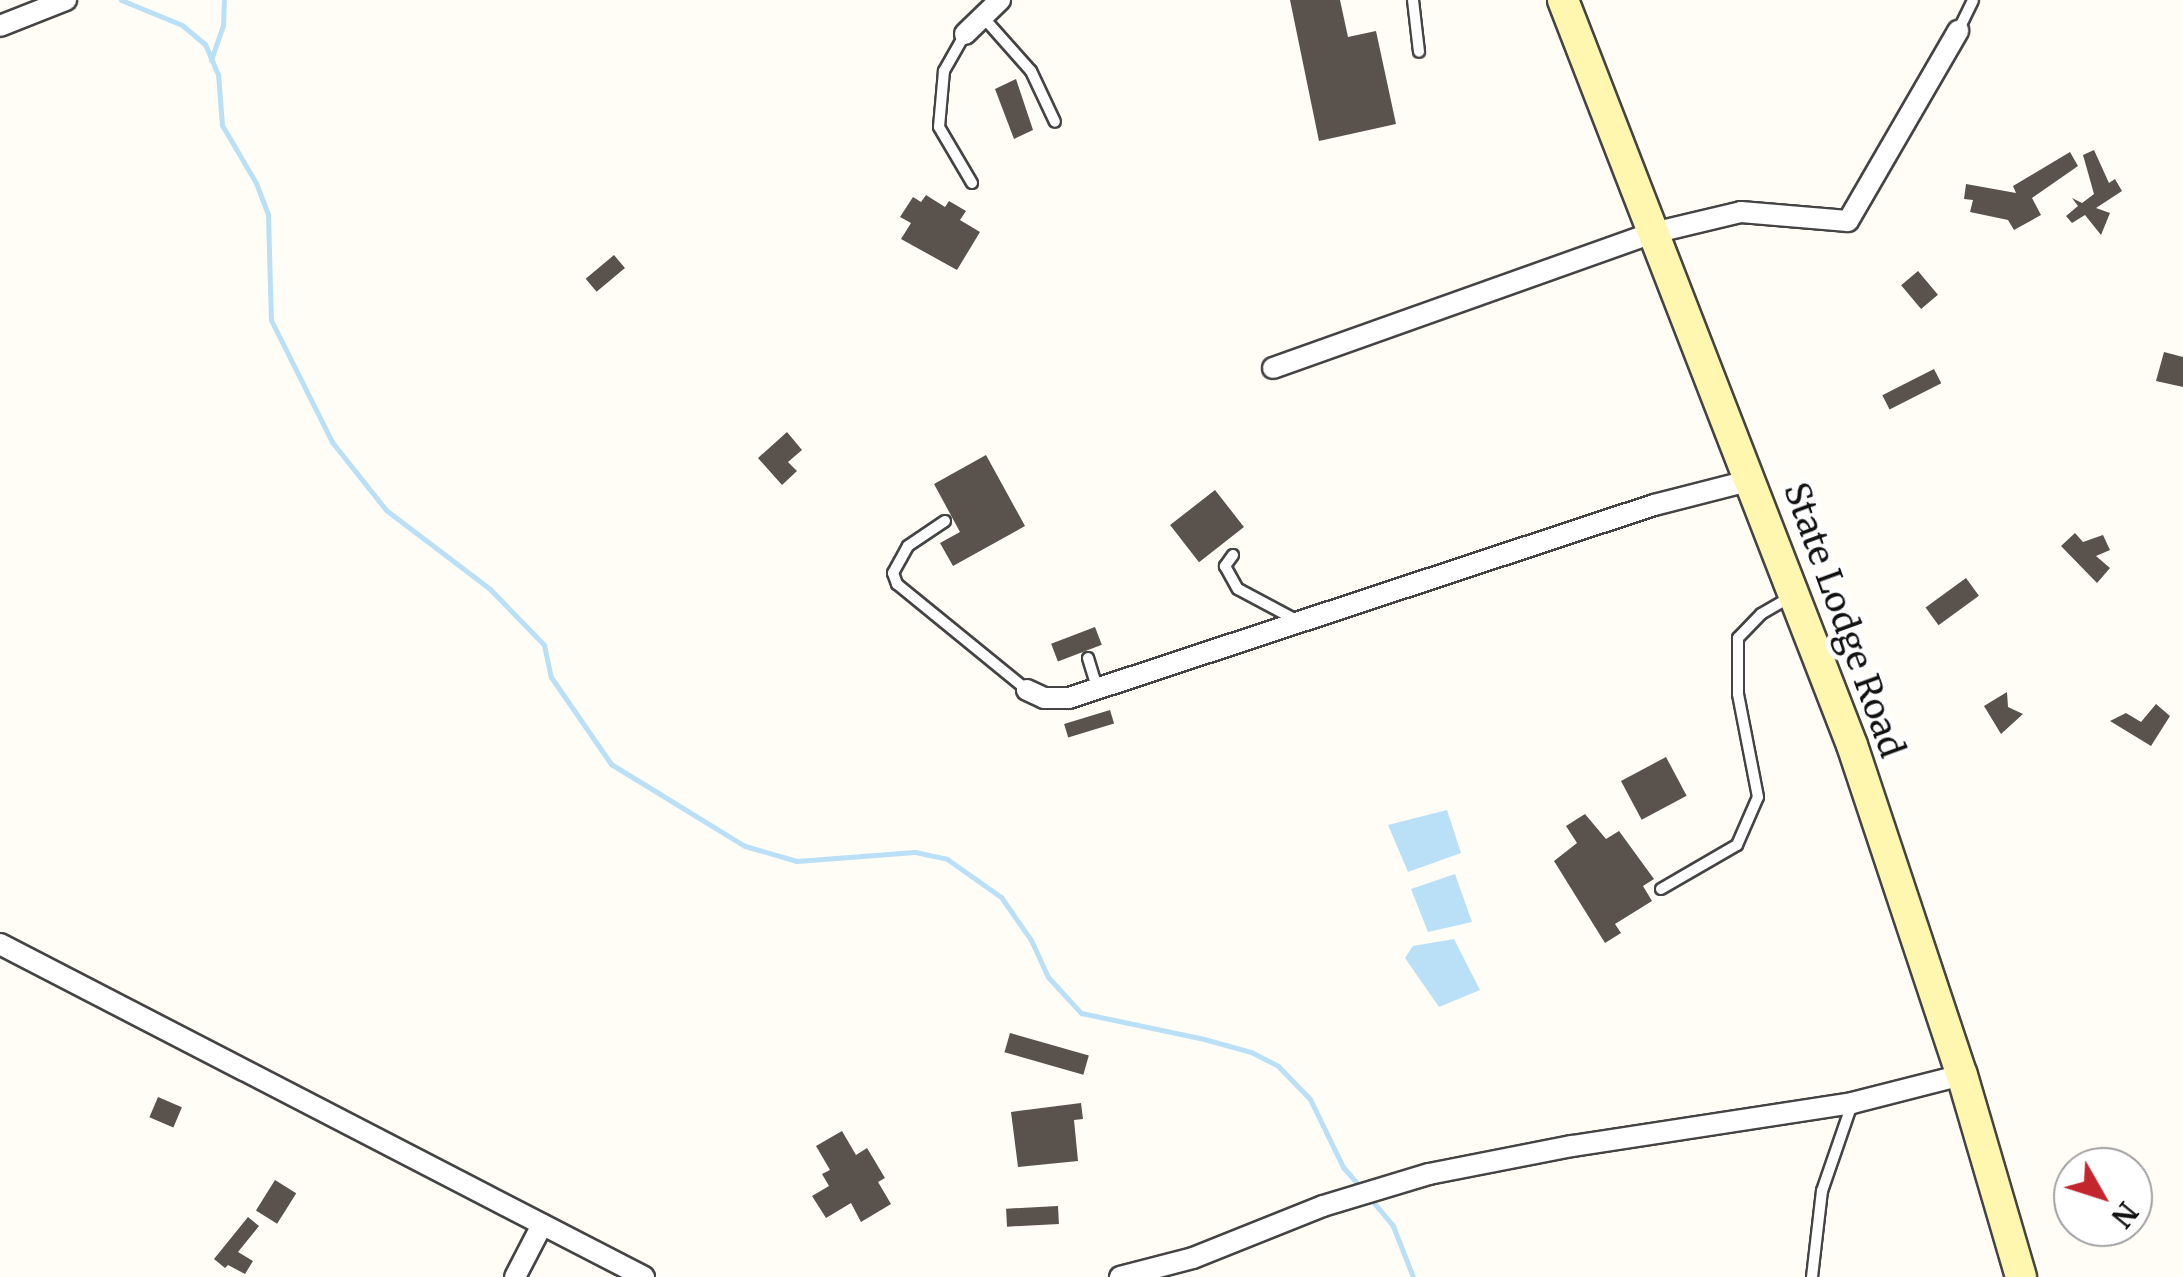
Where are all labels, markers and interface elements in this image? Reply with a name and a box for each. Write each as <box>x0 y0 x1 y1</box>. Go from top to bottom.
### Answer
street label: State Lodge Road <box>1775 477 1913 763</box>
north arrow <box>2053 1147 2153 1247</box>
text: N <box>2104 1195 2146 1235</box>

